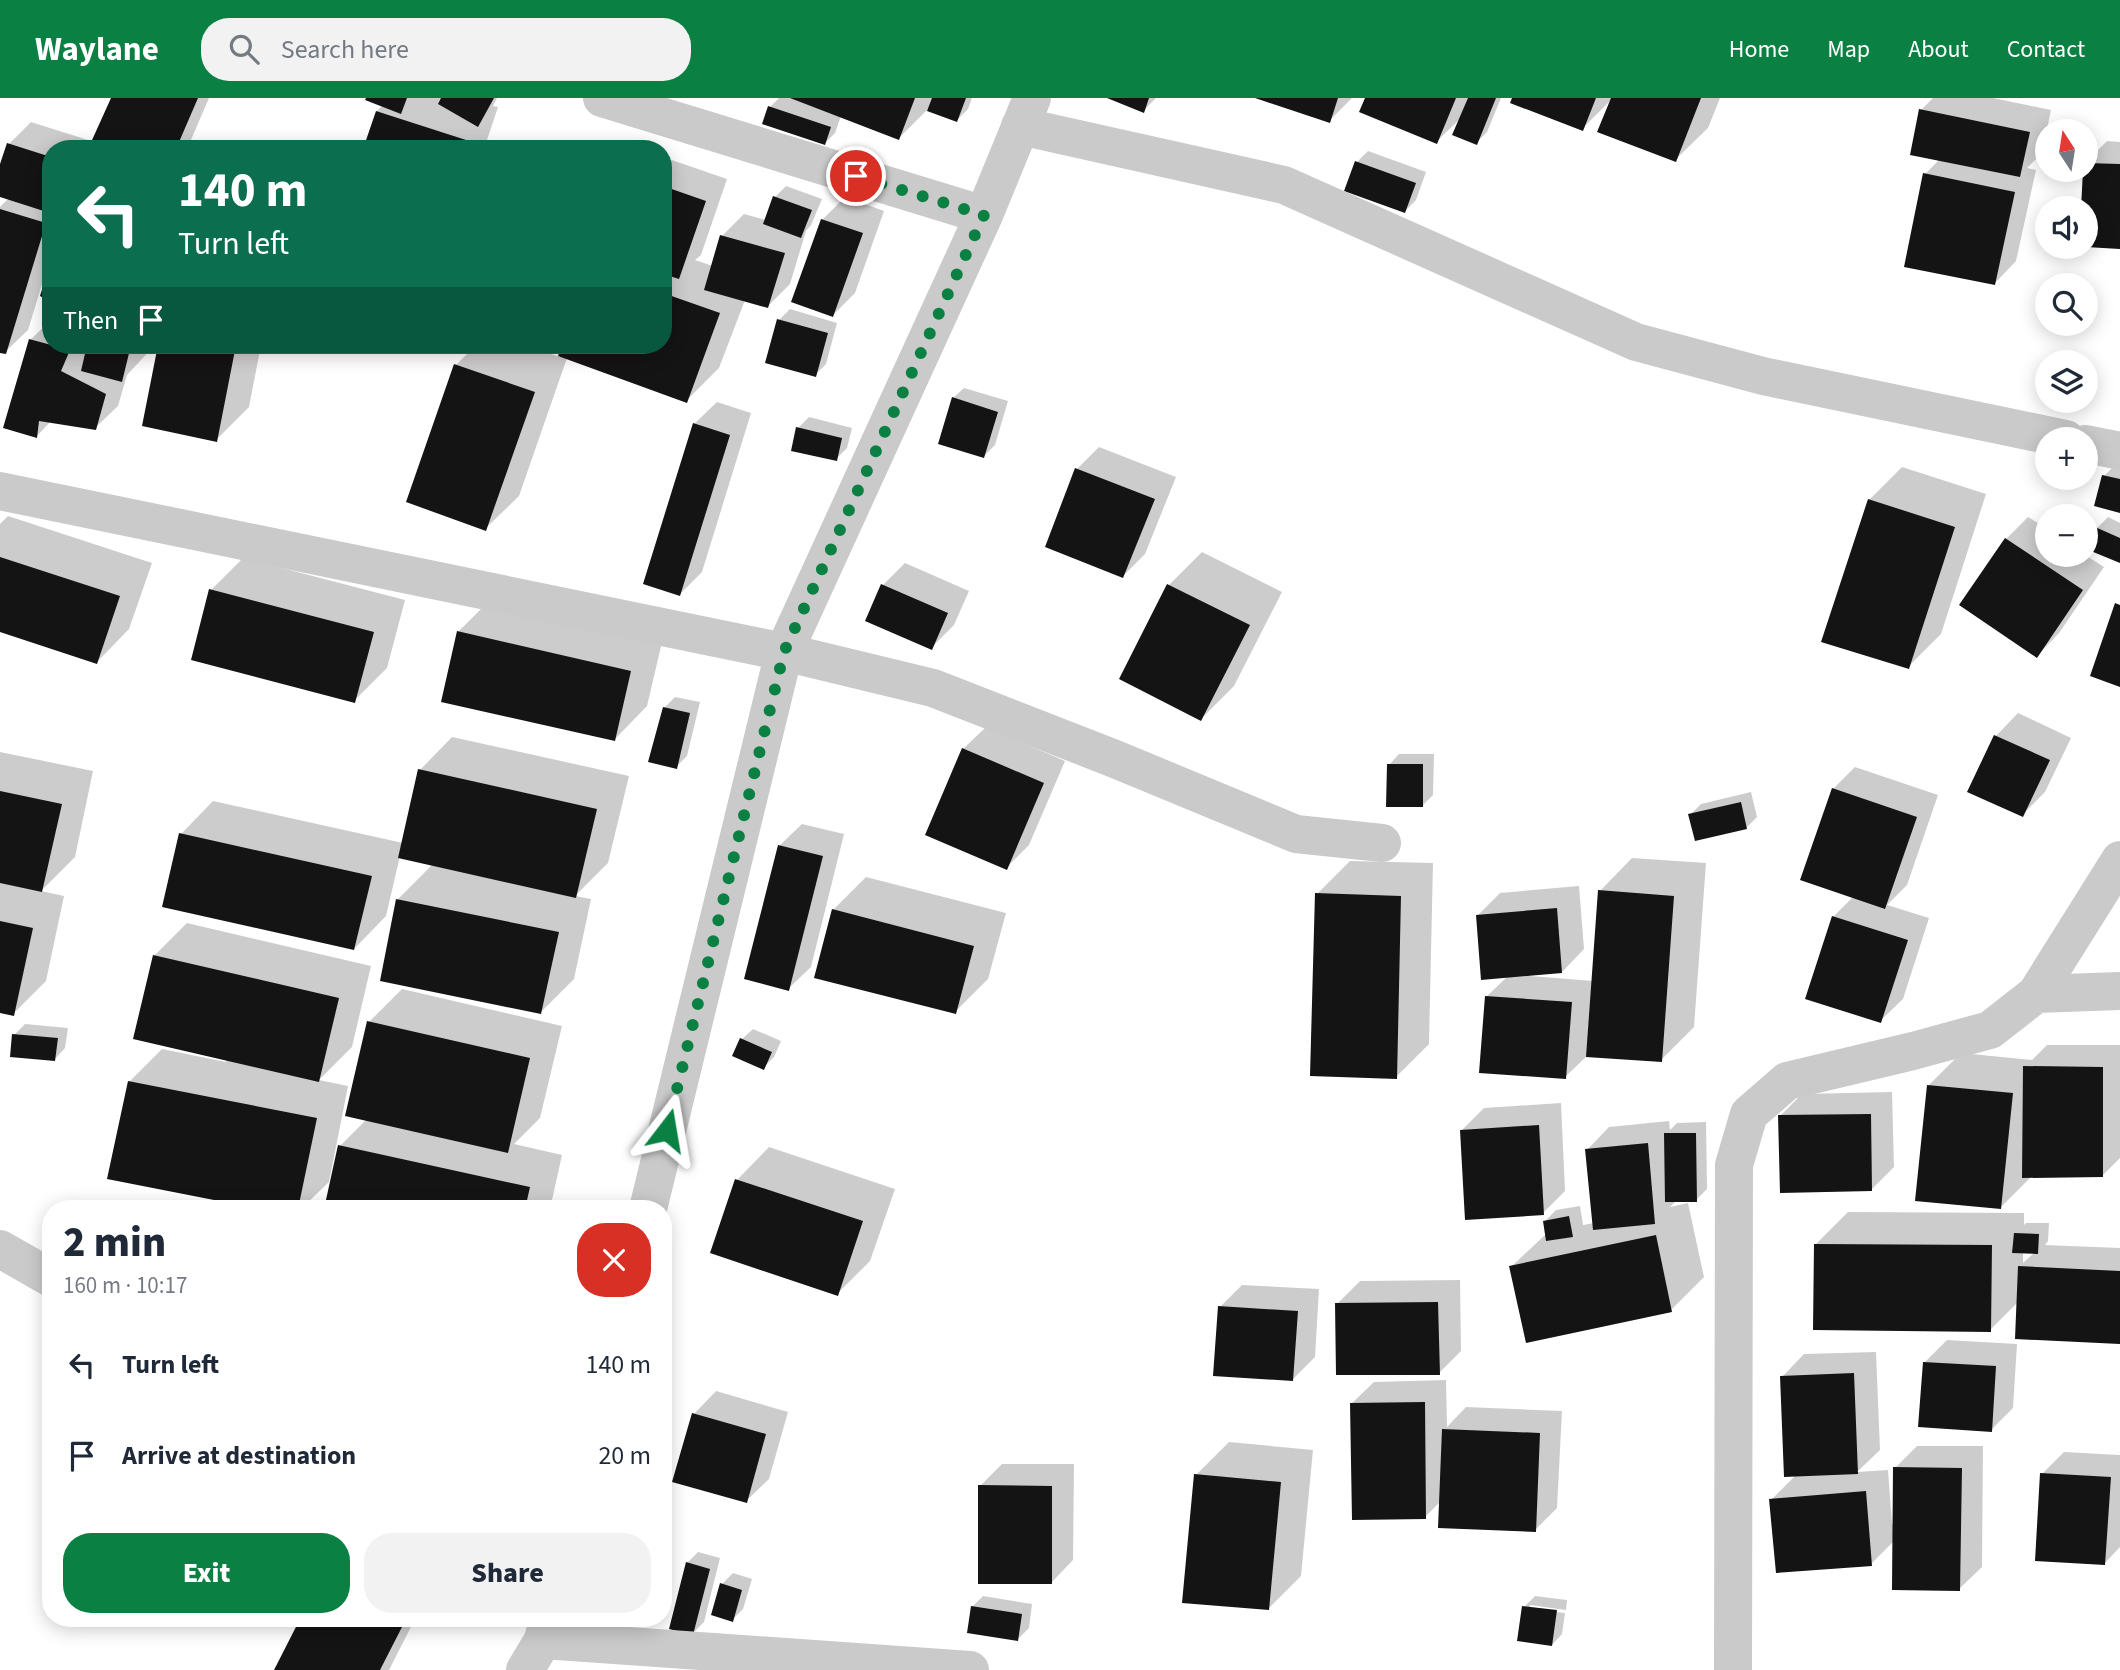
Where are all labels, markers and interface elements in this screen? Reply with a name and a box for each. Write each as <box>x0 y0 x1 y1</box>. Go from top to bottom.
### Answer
search box <box>201 18 691 81</box>
text: Waylane <box>35 26 159 73</box>
icon: search <box>225 30 263 68</box>
text: Search here <box>281 31 409 68</box>
text: Home <box>1729 32 1789 67</box>
text: Map <box>1827 32 1870 67</box>
text: About <box>1908 32 1969 67</box>
text: Contact <box>2007 32 2085 67</box>
north arrow <box>2035 119 2098 182</box>
map controls <box>2035 119 2098 567</box>
pin <box>826 146 886 206</box>
text: 140 m <box>178 156 307 226</box>
icon: arrive <box>837 157 875 195</box>
icon: left <box>63 168 154 259</box>
button: sound <box>2035 196 2098 259</box>
text: Turn left <box>178 221 289 267</box>
button: search <box>2035 273 2098 336</box>
icon: arrive <box>132 301 170 339</box>
text: Then <box>63 302 118 339</box>
button: layers <box>2035 350 2098 413</box>
button: + <box>2035 427 2098 490</box>
button: − <box>2035 504 2098 567</box>
position arrow <box>630 1093 704 1167</box>
text: 2 min <box>63 1213 166 1273</box>
button: close <box>577 1223 651 1297</box>
text: 160 m · 10:17 <box>63 1269 187 1302</box>
icon: left <box>63 1346 101 1384</box>
text: Turn left <box>122 1346 219 1383</box>
text: 140 m <box>585 1346 651 1383</box>
icon: arrive <box>63 1437 101 1475</box>
text: Arrive at destination <box>122 1437 356 1474</box>
text: 20 m <box>598 1437 651 1474</box>
button: Exit <box>63 1533 350 1613</box>
button: Share <box>364 1533 651 1613</box>

